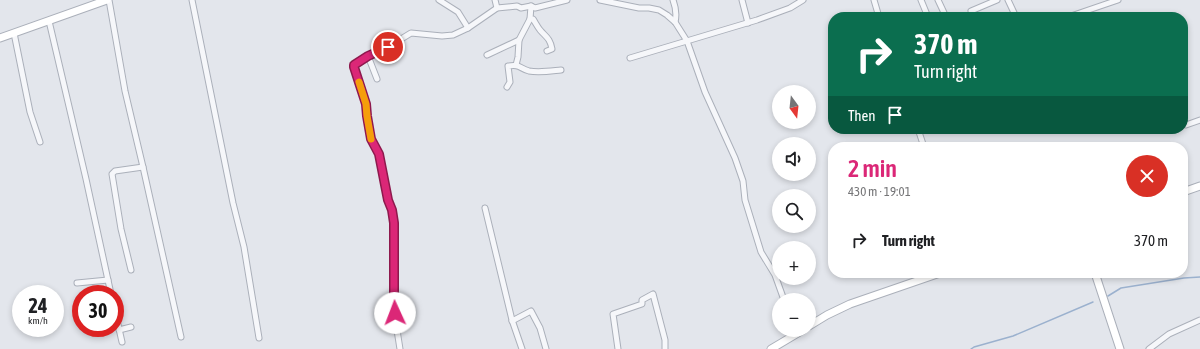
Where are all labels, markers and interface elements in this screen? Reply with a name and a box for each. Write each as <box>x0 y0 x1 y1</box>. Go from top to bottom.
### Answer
icon: right <box>848 28 900 80</box>
text: 370 m <box>914 28 977 60</box>
pin <box>371 30 405 64</box>
icon: arrive <box>377 36 399 58</box>
text: Turn right <box>914 61 977 82</box>
north arrow <box>772 85 816 129</box>
map controls <box>772 85 816 337</box>
icon: arrive <box>884 104 906 126</box>
text: Then <box>848 107 876 124</box>
button: sound <box>772 137 816 181</box>
text: 2 min <box>848 155 897 182</box>
button: close <box>1126 155 1168 197</box>
text: 430 m · 19:01 <box>848 184 911 199</box>
button: search <box>772 189 816 233</box>
icon: right <box>848 229 870 251</box>
text: Turn right <box>882 232 935 249</box>
text: 370 m <box>1134 232 1168 249</box>
button: + <box>772 241 816 285</box>
speed limit sign: 30 <box>72 285 124 337</box>
position arrow <box>374 292 416 334</box>
button: − <box>772 293 816 337</box>
text: 24 <box>29 294 47 317</box>
text: km/h <box>28 315 48 326</box>

